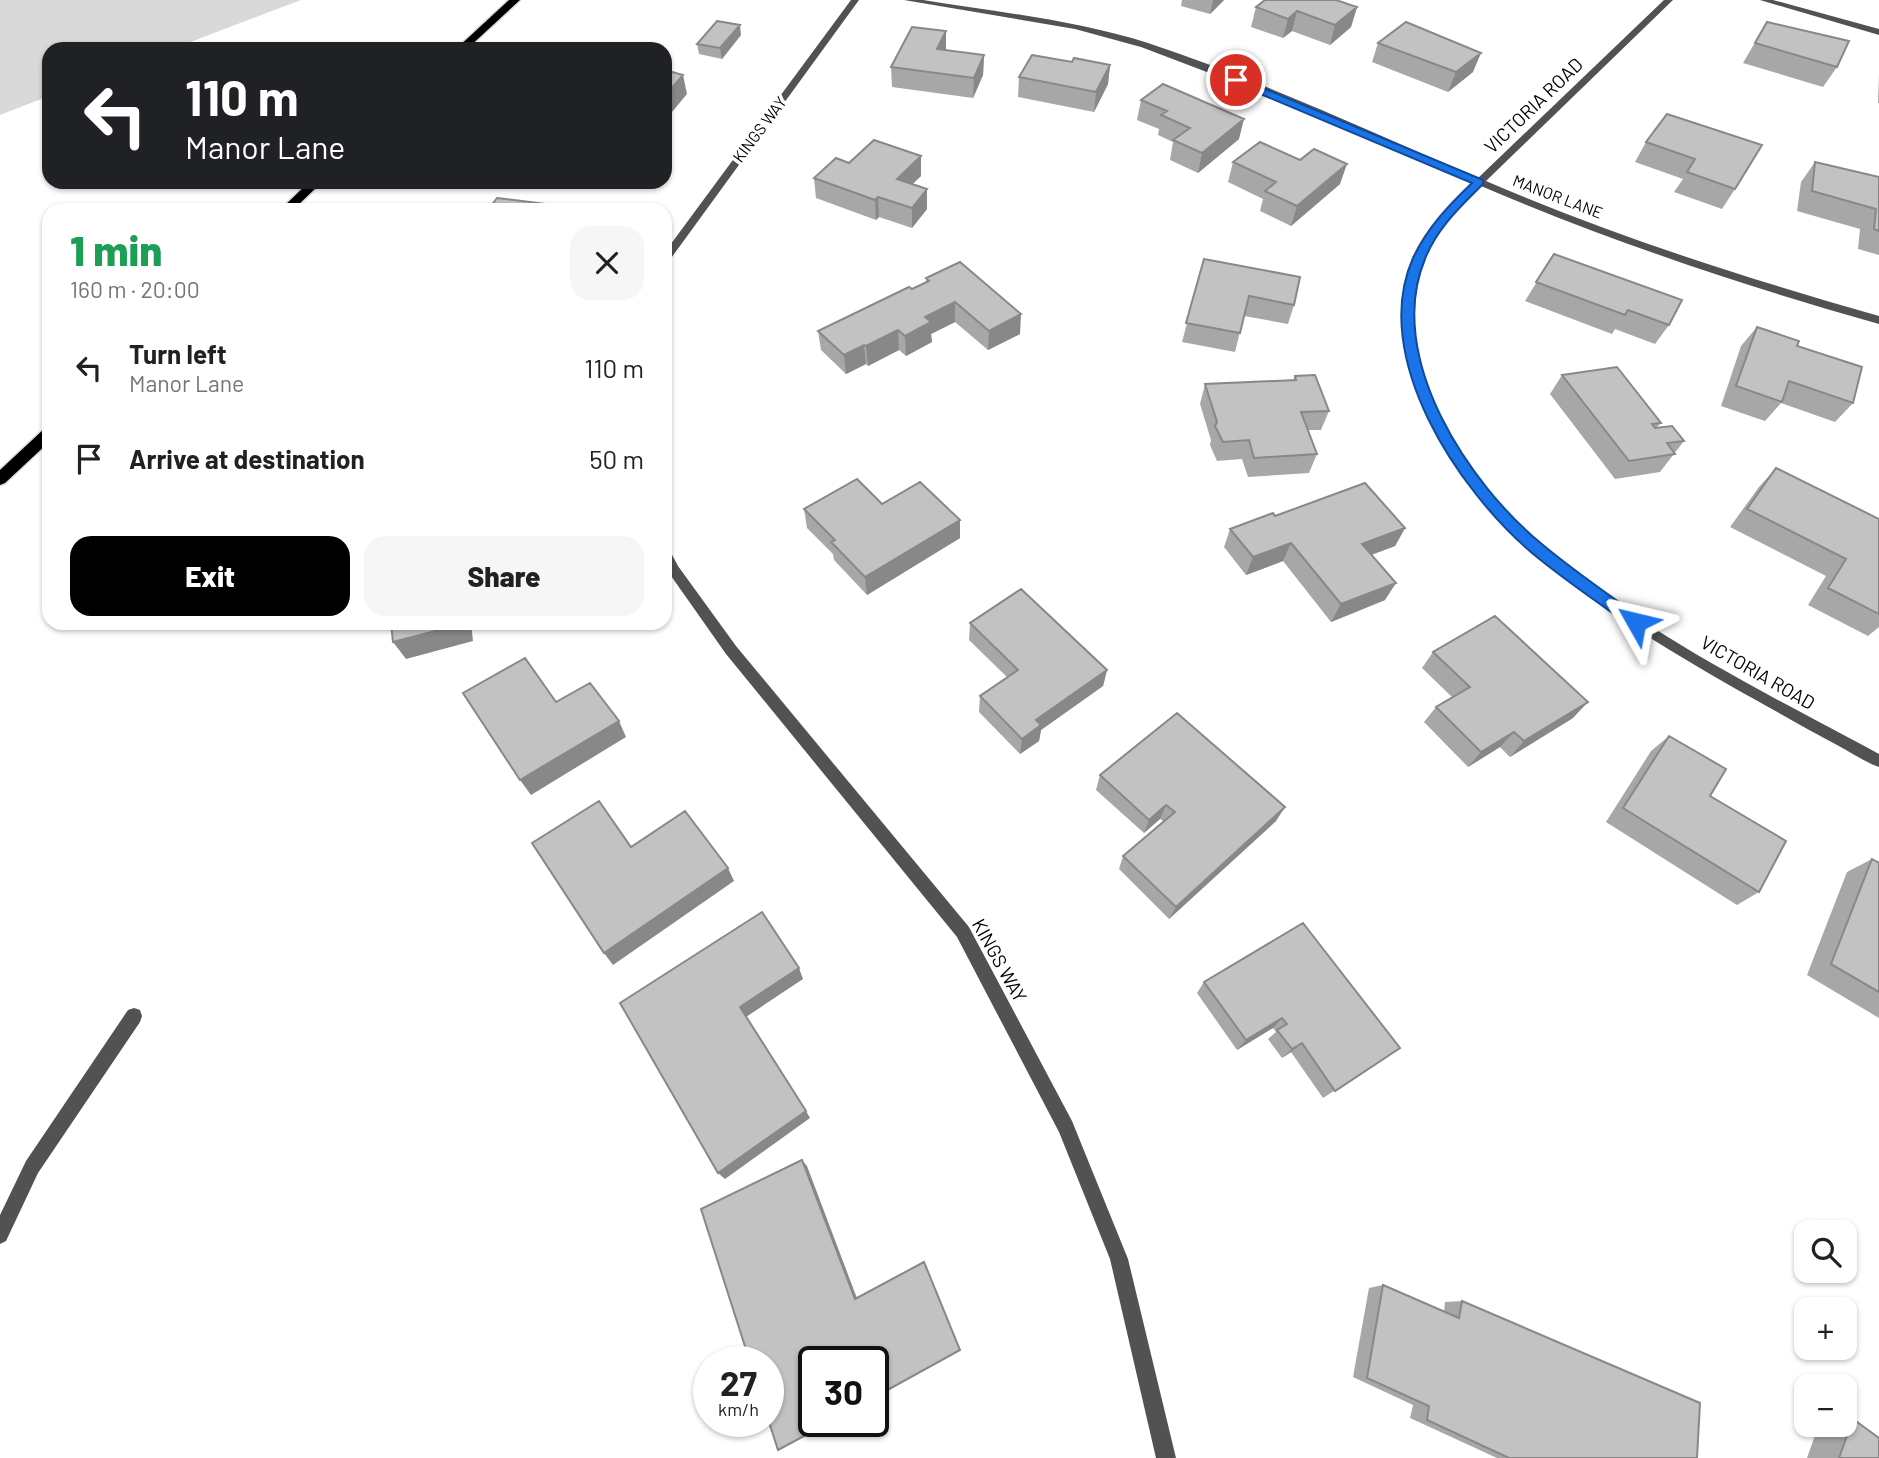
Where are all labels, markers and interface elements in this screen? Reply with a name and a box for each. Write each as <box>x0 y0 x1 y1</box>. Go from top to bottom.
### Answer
pin <box>1206 50 1266 110</box>
street label: VICTORIA ROAD <box>1479 52 1587 158</box>
icon: arrive <box>1217 61 1255 99</box>
text: 110 m <box>185 67 299 126</box>
icon: left <box>70 70 161 161</box>
street label: KINGS WAY <box>728 92 790 166</box>
text: Manor Lane <box>185 127 345 165</box>
street label: MANOR LANE <box>1510 170 1606 222</box>
text: 1 min <box>70 224 162 274</box>
button: close <box>570 226 644 300</box>
text: 160 m · 20:00 <box>70 275 200 303</box>
text: Turn left <box>129 338 227 369</box>
icon: left <box>70 349 108 387</box>
text: 110 m <box>584 352 644 383</box>
text: Manor Lane <box>129 369 244 397</box>
icon: arrive <box>70 440 108 478</box>
text: Arrive at destination <box>129 443 365 474</box>
text: 50 m <box>589 443 644 474</box>
button: Exit <box>70 536 350 616</box>
button: Share <box>364 536 644 616</box>
position arrow <box>1599 585 1673 659</box>
street label: VICTORIA ROAD <box>1697 630 1819 714</box>
street label: KINGS WAY <box>968 914 1032 1006</box>
map controls <box>1794 1220 1857 1437</box>
button: search <box>1794 1220 1857 1283</box>
button: + <box>1794 1297 1857 1360</box>
speed limit sign: 30 <box>798 1346 889 1437</box>
text: 27 <box>720 1361 757 1403</box>
button: − <box>1794 1374 1857 1437</box>
text: km/h <box>718 1398 759 1420</box>

